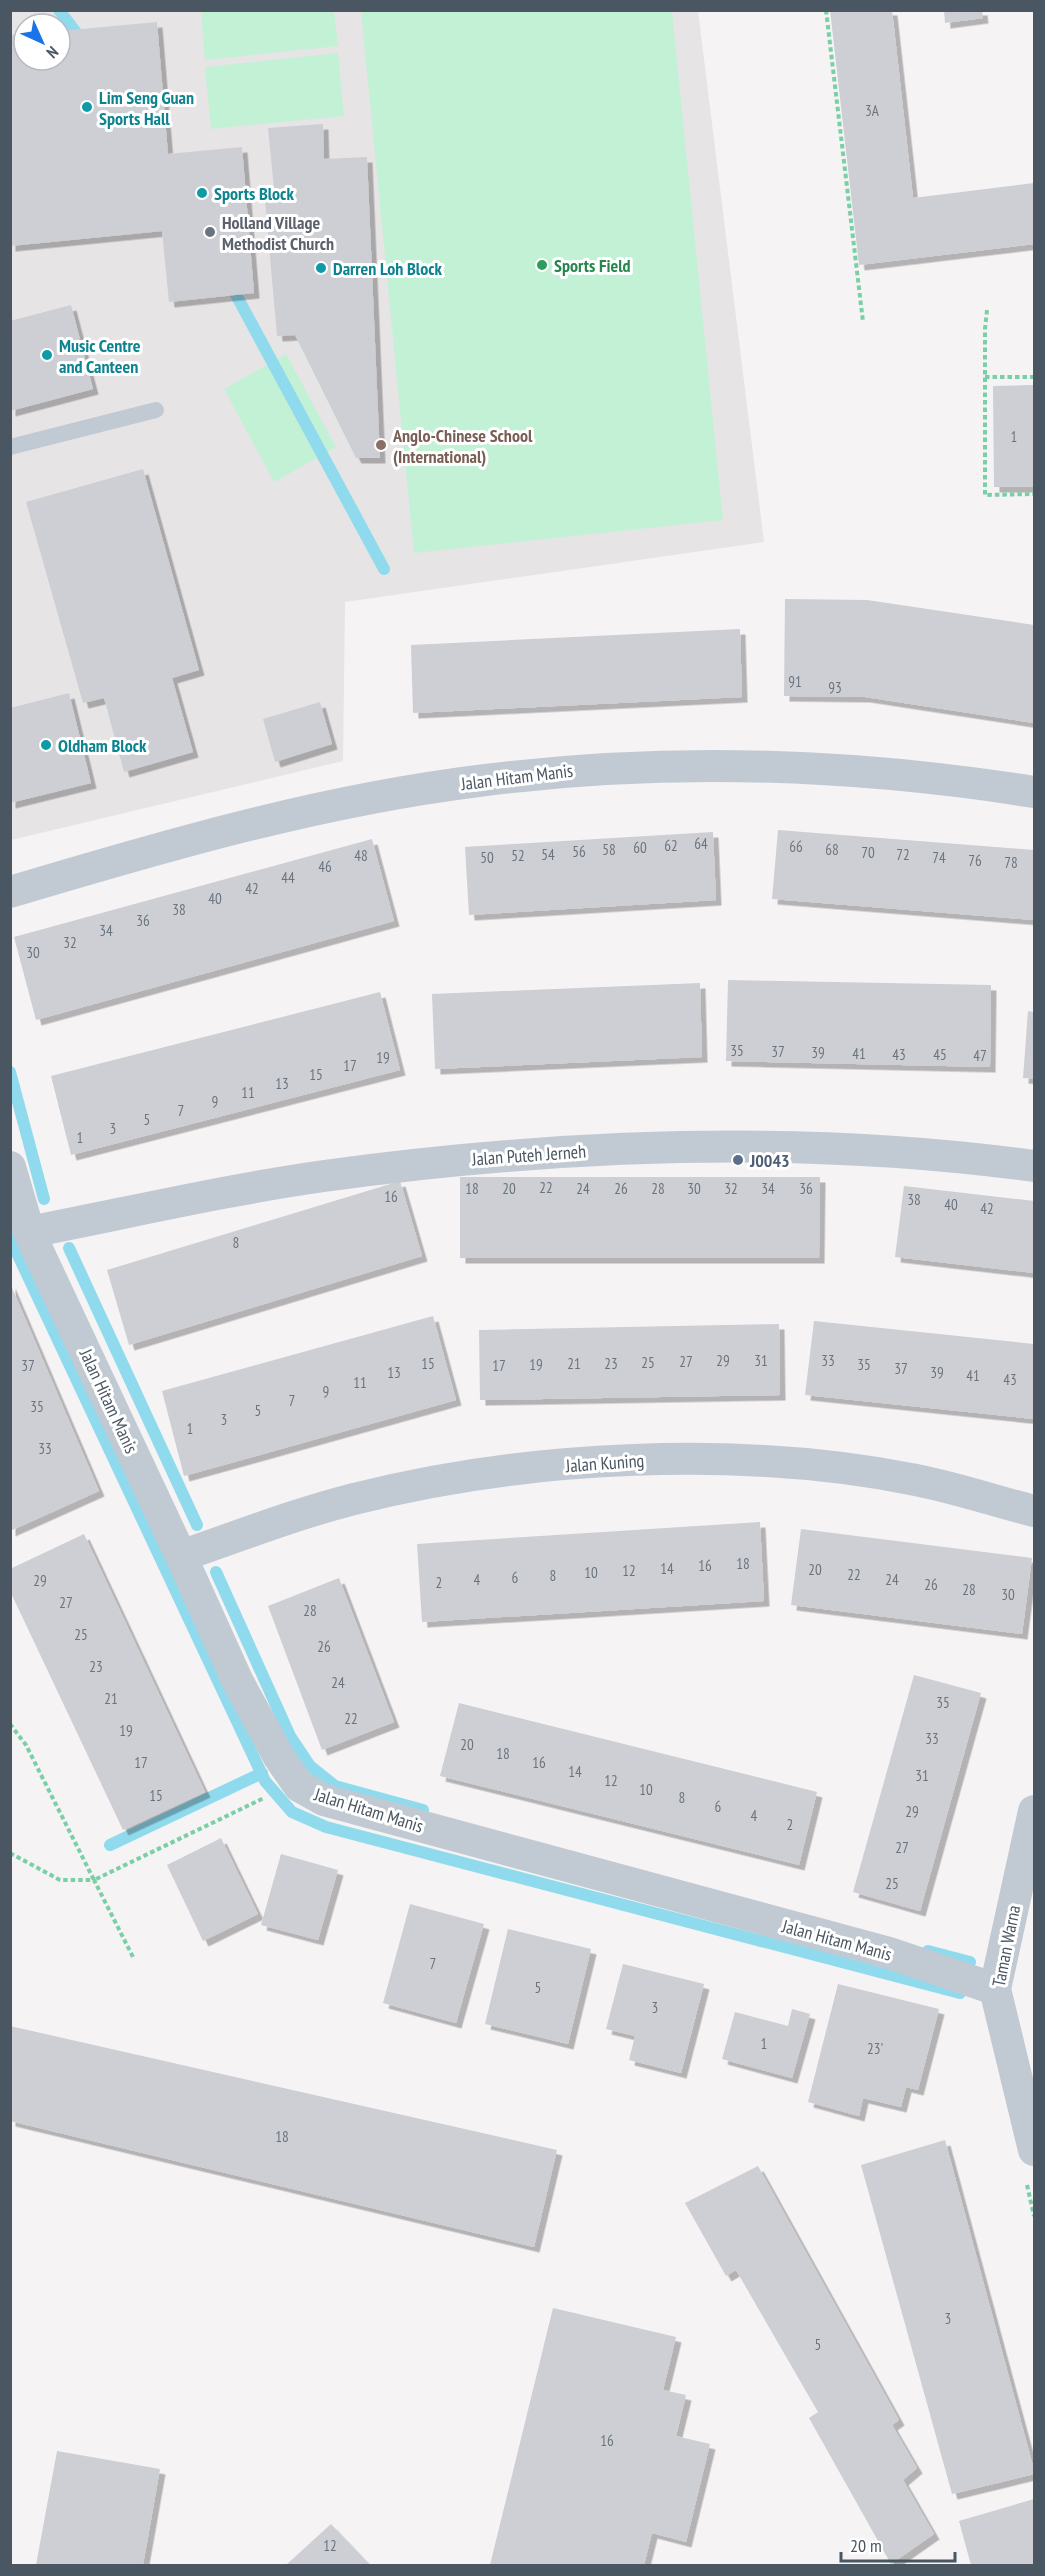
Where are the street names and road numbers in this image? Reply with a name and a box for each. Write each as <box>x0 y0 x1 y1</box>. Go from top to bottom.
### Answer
street label: Jalan Hitam Manis <box>459 759 574 795</box>
street label: Jalan Puteh Jerneh <box>470 1140 587 1171</box>
street label: Jalan Hitam Manis <box>74 1344 143 1457</box>
street label: Jalan Kuning <box>564 1449 645 1477</box>
street label: Jalan Hitam Manis <box>311 1782 426 1837</box>
street label: Taman Warna <box>987 1903 1025 1989</box>
street label: Jalan Hitam Manis <box>779 1914 894 1966</box>

